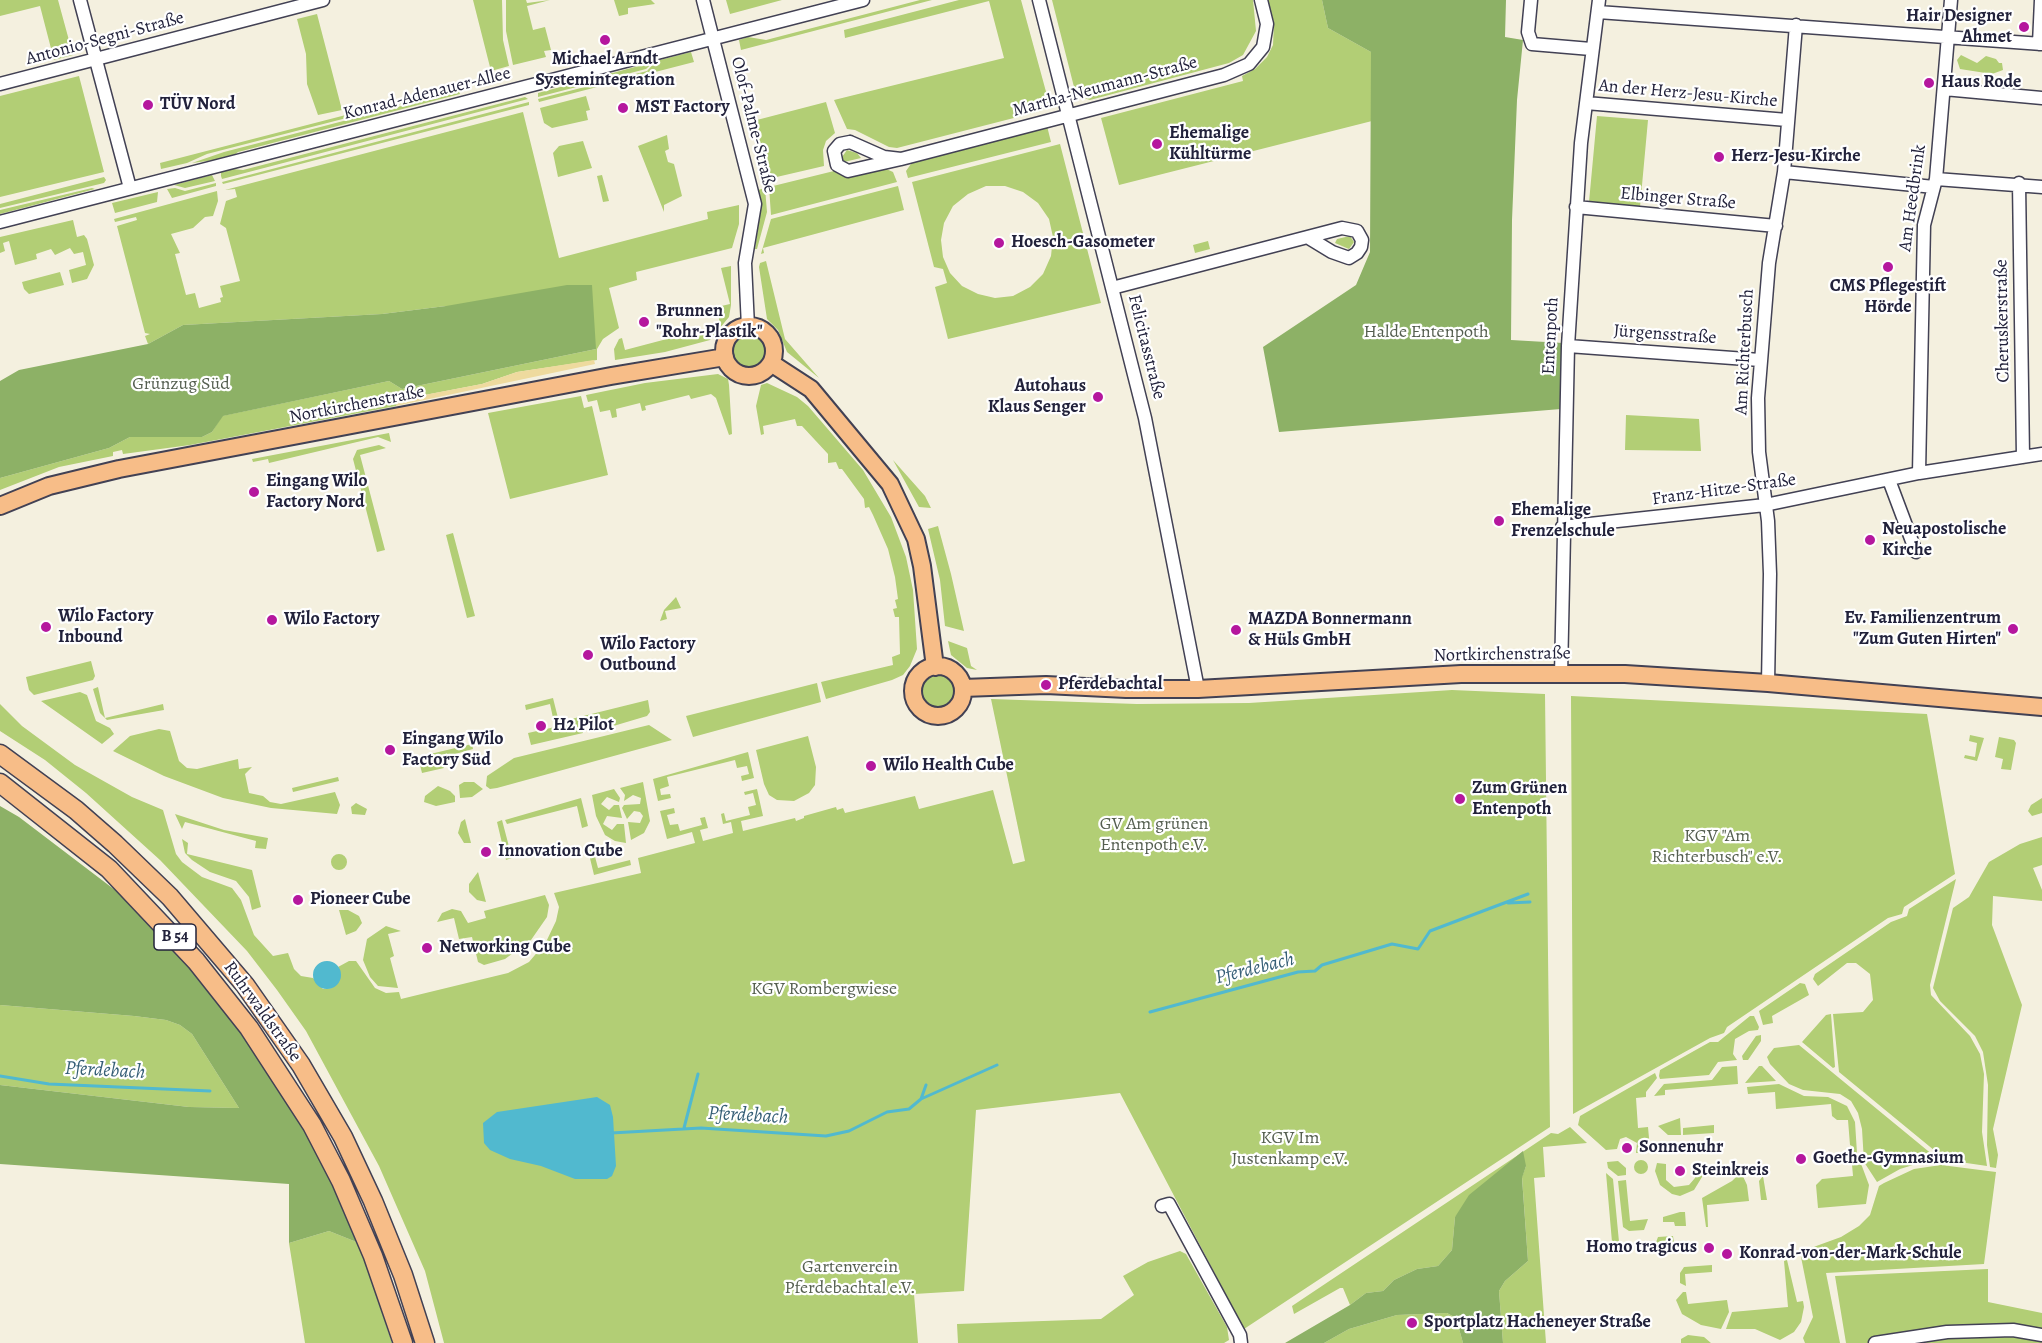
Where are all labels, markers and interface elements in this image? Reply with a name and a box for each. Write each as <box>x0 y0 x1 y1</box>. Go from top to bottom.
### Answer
place label: Hair Designer Ahmet <box>1906 6 2012 48</box>
street label: Antonio-Segni-Straße <box>24 7 186 71</box>
marker: Hair Designer Ahmet <box>2017 20 2031 34</box>
marker: Michael Arndt Systemintegration <box>598 33 612 47</box>
place label: Michael Arndt Systemintegration <box>535 49 675 92</box>
street label: Martha-Neumann-Straße <box>1010 52 1200 122</box>
street label: Olof-Palme-Straße <box>726 55 780 195</box>
street label: Konrad-Adenauer-Allee <box>341 63 513 125</box>
place label: Haus Rode <box>1941 72 2021 94</box>
street label: An der Herz-Jesu-Kirche <box>1598 75 1778 113</box>
marker: Haus Rode <box>1922 76 1936 90</box>
place label: TÜV Nord <box>160 94 235 116</box>
place label: MST Factory <box>635 97 730 119</box>
marker: TÜV Nord <box>141 98 155 112</box>
marker: MST Factory <box>616 101 630 115</box>
place label: Ehemalige Kühltürme <box>1169 123 1251 166</box>
marker: Ehemalige Kühltürme <box>1150 137 1164 151</box>
street label: Am Heedbrink <box>1895 143 1931 253</box>
place label: Herz-Jesu-Kirche <box>1731 146 1861 168</box>
marker: Herz-Jesu-Kirche <box>1712 150 1726 164</box>
street label: Elbinger Straße <box>1619 183 1737 215</box>
place label: Hoesch-Gasometer <box>1011 232 1155 254</box>
marker: Hoesch-Gasometer <box>992 236 1006 250</box>
street label: Cheruskerstraße <box>1991 259 2015 383</box>
marker: CMS Pflegestift Hörde <box>1881 260 1895 274</box>
place label: CMS Pflegestift Hörde <box>1830 276 1946 318</box>
street label: Am Richterbusch <box>1731 288 1759 416</box>
street label: Felicitasstraße <box>1123 292 1169 402</box>
street label: Entenpoth <box>1538 297 1564 375</box>
place label: Brunnen "Rohr-Plastik" <box>656 301 763 344</box>
marker: Brunnen "Rohr-Plastik" <box>637 315 651 329</box>
street label: Jürgensstraße <box>1613 321 1717 349</box>
park label: Halde Entenpoth <box>1363 322 1489 344</box>
park label: Grünzug Süd <box>132 374 230 396</box>
place label: Autohaus Klaus Senger <box>988 376 1086 418</box>
street label: Nortkirchenstraße <box>288 381 426 429</box>
marker: Autohaus Klaus Senger <box>1091 390 1105 404</box>
street label: Franz-Hitze-Straße <box>1651 469 1797 511</box>
place label: Eingang Wilo Factory Nord <box>266 471 368 514</box>
marker: Eingang Wilo Factory Nord <box>247 485 261 499</box>
place label: Ehemalige Frenzelschule <box>1511 500 1615 542</box>
marker: Ehemalige Frenzelschule <box>1492 514 1506 528</box>
place label: Neuapostolische Kirche <box>1882 519 2006 562</box>
marker: Neuapostolische Kirche <box>1863 533 1877 547</box>
place label: Wilo Factory Inbound <box>58 606 153 648</box>
place label: Ev. Familienzentrum "Zum Guten Hirten" <box>1844 608 2001 650</box>
place label: Wilo Factory <box>284 609 379 631</box>
place label: MAZDA Bonnermann & Hüls GmbH <box>1248 609 1412 652</box>
marker: Wilo Factory <box>265 613 279 627</box>
marker: Wilo Factory Inbound <box>39 620 53 634</box>
marker: Ev. Familienzentrum "Zum Guten Hirten" <box>2006 622 2020 636</box>
marker: MAZDA Bonnermann & Hüls GmbH <box>1229 623 1243 637</box>
place label: Wilo Factory Outbound <box>600 634 695 676</box>
street label: Nortkirchenstraße <box>1433 643 1571 667</box>
marker: Wilo Factory Outbound <box>581 648 595 662</box>
place label: Pferdebachtal <box>1058 674 1163 696</box>
marker: Pferdebachtal <box>1039 678 1053 692</box>
place label: H2 Pilot <box>553 715 614 737</box>
marker: H2 Pilot <box>534 719 548 733</box>
place label: Eingang Wilo Factory Süd <box>402 729 504 771</box>
marker: Eingang Wilo Factory Süd <box>383 743 397 757</box>
place label: Wilo Health Cube <box>883 755 1014 777</box>
marker: Wilo Health Cube <box>864 759 878 773</box>
place label: Zum Grünen Entenpoth <box>1472 778 1567 820</box>
marker: Zum Grünen Entenpoth <box>1453 792 1467 806</box>
park label: GV Am grünen Entenpoth e.V. <box>1100 814 1208 856</box>
park label: KGV "Am Richterbusch" e.V. <box>1652 826 1782 868</box>
place label: Innovation Cube <box>498 841 623 863</box>
marker: Innovation Cube <box>479 845 493 859</box>
place label: Pioneer Cube <box>310 889 411 911</box>
marker: Pioneer Cube <box>291 893 305 907</box>
road number: B 54 <box>154 924 196 950</box>
place label: Networking Cube <box>439 937 571 959</box>
marker: Networking Cube <box>420 941 434 955</box>
water label: Pferdebach <box>1213 948 1297 990</box>
street label: Ruhrwaldstraße <box>218 958 306 1066</box>
park label: KGV Rombergwiese <box>751 979 897 1001</box>
water label: Pferdebach <box>64 1057 146 1085</box>
water label: Pferdebach <box>707 1102 789 1130</box>
park label: KGV Im Justenkamp e.V. <box>1231 1128 1349 1170</box>
place label: Sonnenuhr <box>1639 1137 1723 1159</box>
marker: Sonnenuhr <box>1620 1141 1634 1155</box>
place label: Goethe-Gymnasium <box>1813 1148 1964 1170</box>
marker: Goethe-Gymnasium <box>1794 1152 1808 1166</box>
place label: Steinkreis <box>1692 1160 1769 1182</box>
marker: Steinkreis <box>1673 1164 1687 1178</box>
place label: Homo tragicus <box>1586 1237 1697 1259</box>
marker: Homo tragicus <box>1702 1241 1716 1255</box>
place label: Konrad-von-der-Mark-Schule <box>1739 1243 1962 1265</box>
marker: Konrad-von-der-Mark-Schule <box>1720 1247 1734 1261</box>
park label: Gartenverein Pferdebachtal e.V. <box>785 1257 915 1300</box>
place label: Sportplatz Hacheneyer Straße <box>1424 1312 1651 1334</box>
marker: Sportplatz Hacheneyer Straße <box>1405 1316 1419 1330</box>

